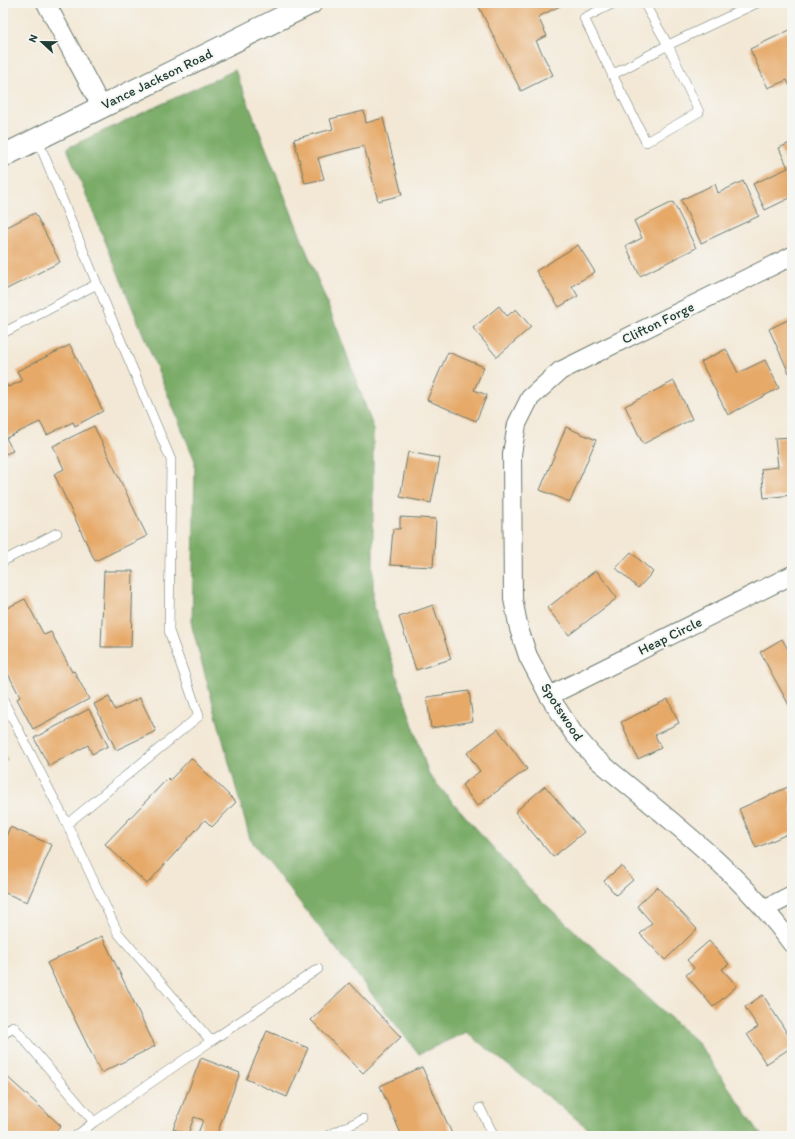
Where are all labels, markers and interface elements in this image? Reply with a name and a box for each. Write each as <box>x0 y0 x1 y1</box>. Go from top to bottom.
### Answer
north arrow <box>22 22 62 62</box>
text: N <box>26 33 41 44</box>
street label: Vance Jackson Road <box>99 45 216 113</box>
street label: Clifton Forge <box>619 298 697 348</box>
street label: Heap Circle <box>635 613 705 659</box>
street label: Spotswood <box>537 680 587 744</box>

